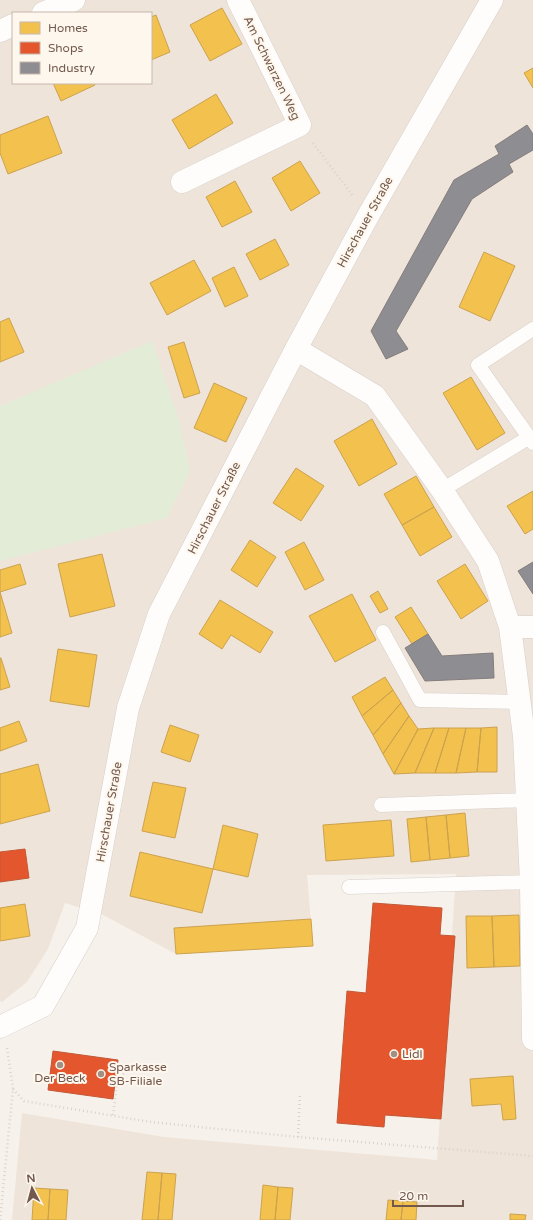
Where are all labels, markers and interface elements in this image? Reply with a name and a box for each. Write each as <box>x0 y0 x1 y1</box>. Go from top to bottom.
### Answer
legend <box>12 12 152 84</box>
street label: Am Schwarzen Weg <box>241 14 303 122</box>
text: Homes <box>48 21 88 35</box>
text: Shops <box>48 41 83 55</box>
text: Industry <box>48 61 95 75</box>
street label: Hirschauer Straße <box>334 174 396 270</box>
street label: Hirschauer Straße <box>185 459 243 556</box>
street label: Hirschauer Straße <box>93 761 125 863</box>
place label: Lidl <box>402 1047 422 1061</box>
marker: Lidl <box>389 1049 399 1059</box>
marker: Der Beck <box>55 1060 65 1070</box>
place label: Sparkasse SB-Filiale <box>109 1060 167 1088</box>
marker: Sparkasse SB-Filiale <box>96 1069 106 1079</box>
place label: Der Beck <box>34 1071 86 1085</box>
north arrow <box>12 1168 52 1208</box>
text: N <box>26 1172 36 1185</box>
scale bar <box>393 1182 463 1208</box>
text: 20 m <box>399 1189 428 1203</box>

